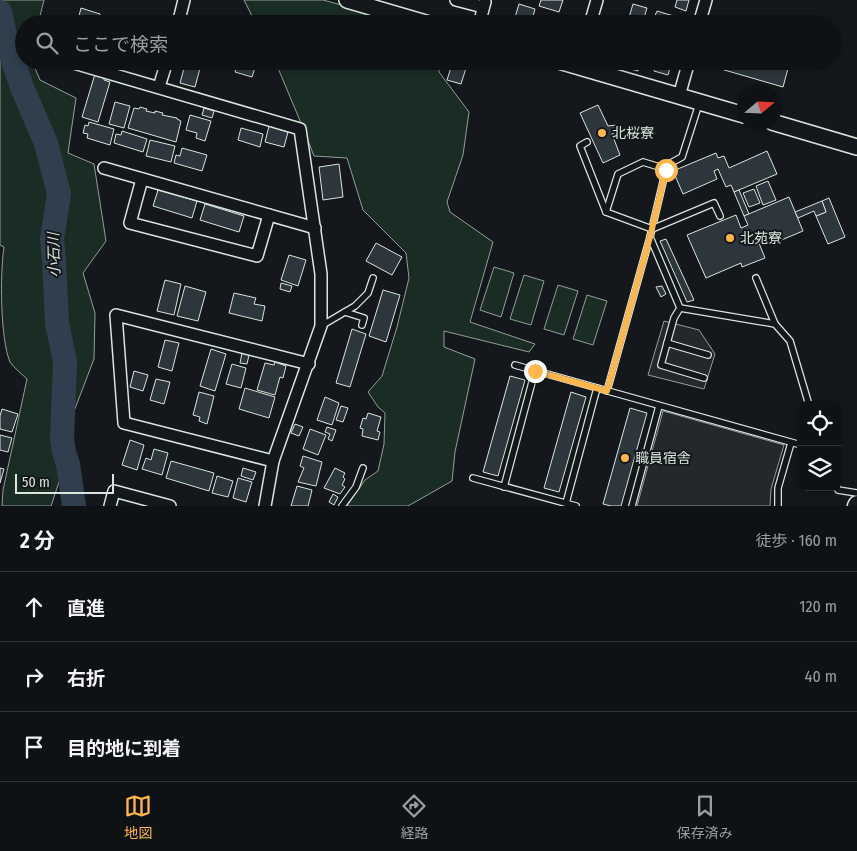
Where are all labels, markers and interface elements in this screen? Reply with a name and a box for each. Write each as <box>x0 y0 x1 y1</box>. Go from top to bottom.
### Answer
search box <box>15 15 842 70</box>
icon: search <box>33 29 61 57</box>
text: ここで検索 <box>73 33 168 56</box>
north arrow <box>737 85 782 130</box>
place label: 北桜寮 <box>612 125 654 142</box>
marker: 北桜寮 <box>596 127 608 139</box>
route start <box>655 159 678 182</box>
water label: 小石川 <box>45 230 63 278</box>
place label: 北苑寮 <box>740 230 782 247</box>
marker: 北苑寮 <box>724 232 736 244</box>
route end <box>524 360 547 383</box>
map controls <box>797 401 842 491</box>
button: locate <box>797 401 842 446</box>
button: layers <box>797 446 842 491</box>
place label: 職員宿舎 <box>635 450 691 467</box>
marker: 職員宿舎 <box>619 452 631 464</box>
scale bar <box>15 471 114 494</box>
text: 50 m <box>22 474 50 491</box>
text: 2 分 <box>20 528 55 554</box>
text: 徒歩 · 160 m <box>756 531 837 550</box>
icon: ahead <box>20 593 48 621</box>
text: 直進 <box>67 597 105 620</box>
text: 120 m <box>799 597 837 616</box>
icon: right <box>20 663 48 691</box>
text: 右折 <box>67 667 105 690</box>
text: 40 m <box>805 667 837 686</box>
icon: arrive <box>20 733 48 761</box>
text: 目的地に到着 <box>67 737 181 760</box>
tab: 地図 <box>124 792 152 842</box>
tab: 経路 <box>400 792 428 842</box>
tab: 保存済み <box>677 792 733 842</box>

